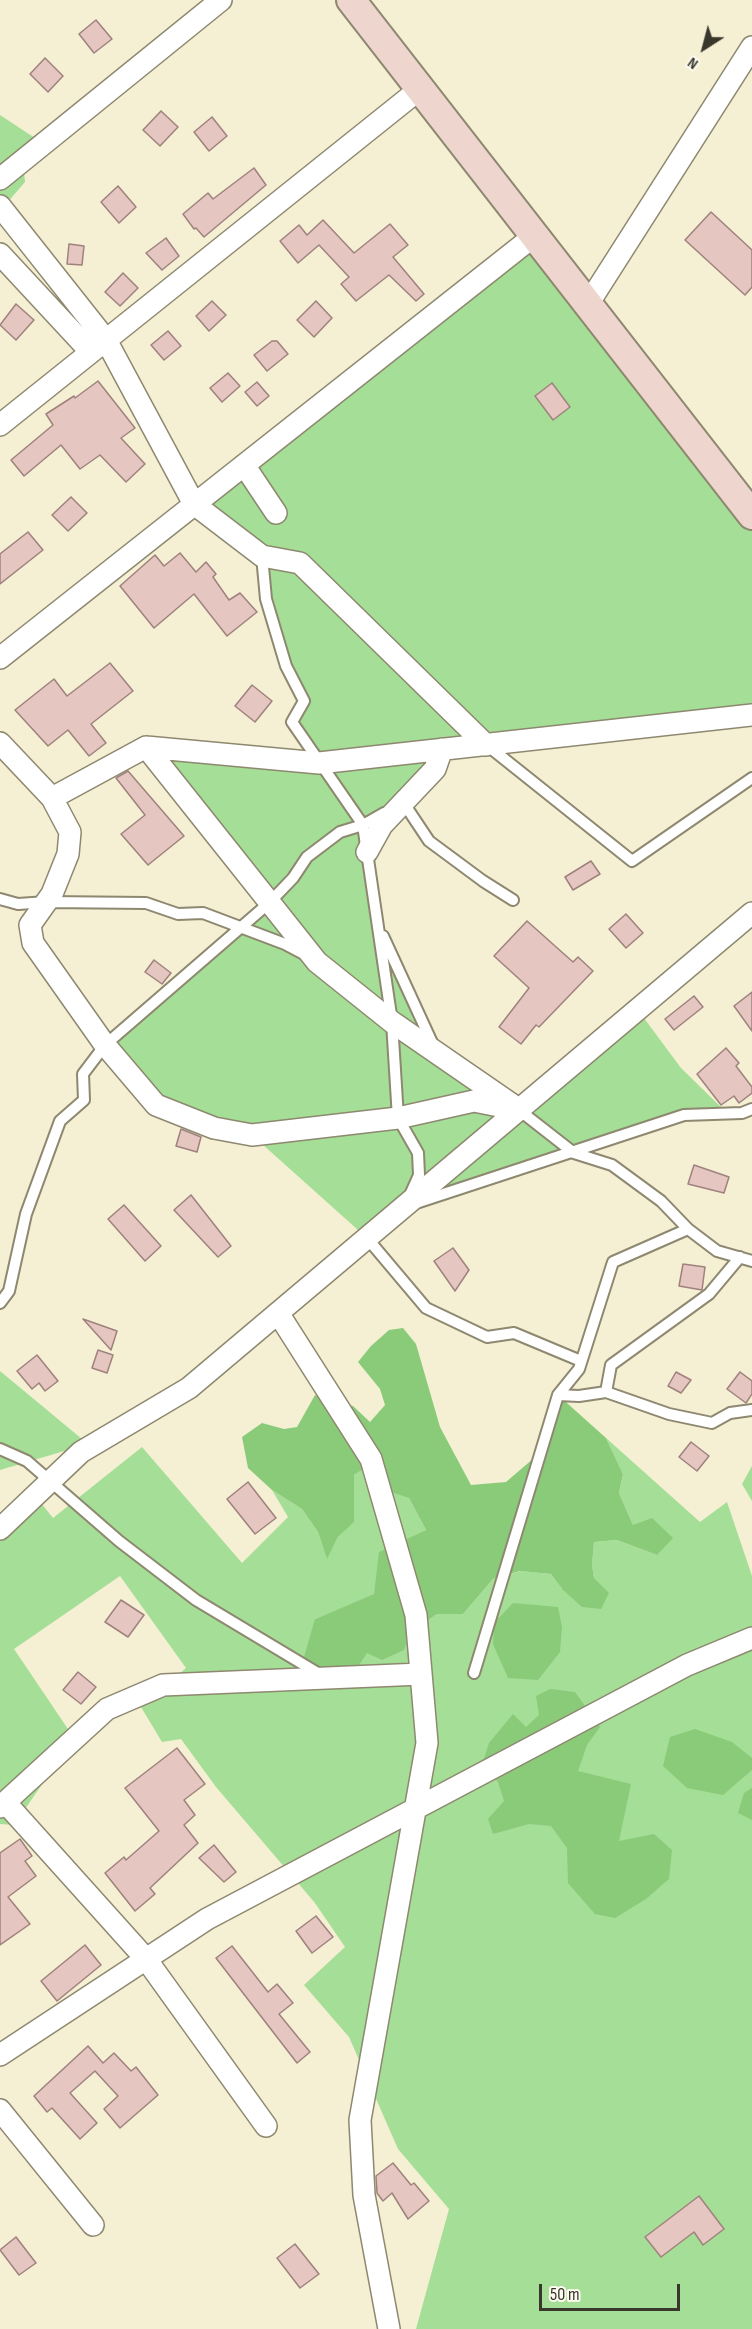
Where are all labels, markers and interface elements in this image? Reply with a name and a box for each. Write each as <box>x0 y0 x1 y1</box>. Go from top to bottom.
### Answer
north arrow <box>674 18 734 78</box>
text: N <box>684 53 702 73</box>
scale bar <box>542 2272 683 2310</box>
text: 50 m <box>550 2284 580 2305</box>

